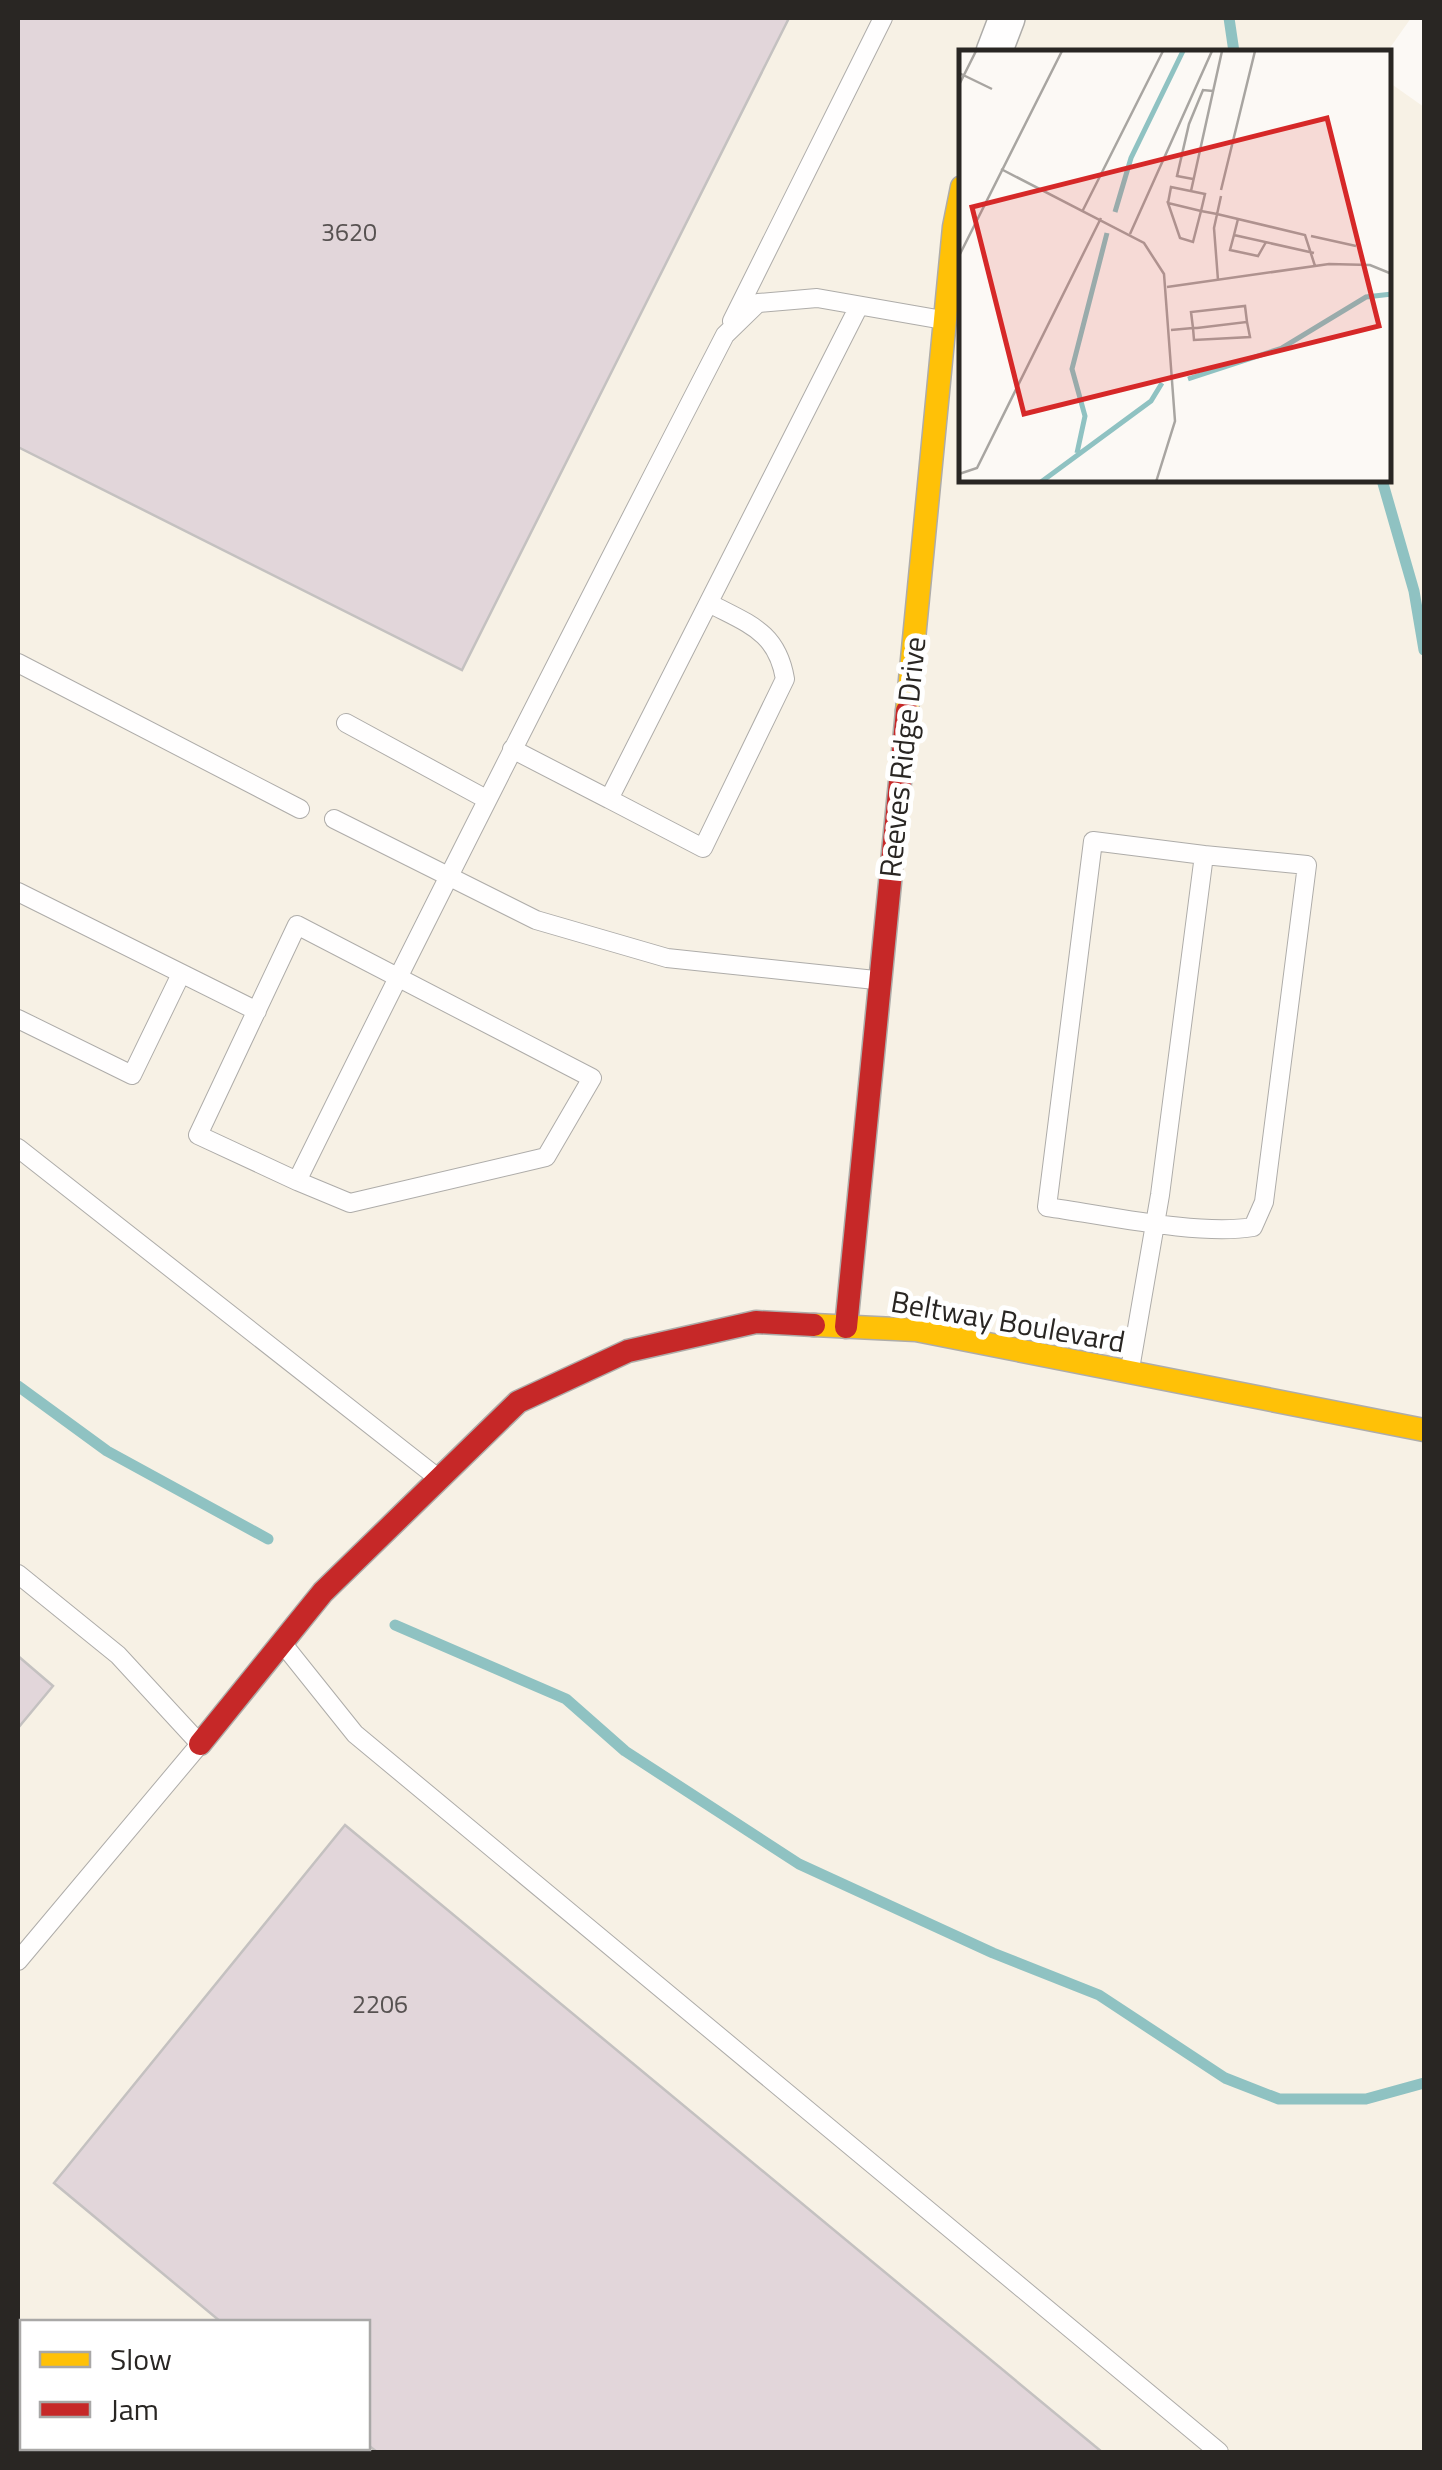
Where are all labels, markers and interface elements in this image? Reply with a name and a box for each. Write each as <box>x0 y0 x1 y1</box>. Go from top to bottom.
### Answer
inset map <box>959 50 1392 482</box>
house number: 3620 <box>321 213 377 251</box>
street label: Reeves Ridge Drive <box>866 634 938 880</box>
street label: Beltway Boulevard <box>887 1278 1129 1364</box>
house number: 2206 <box>352 1985 408 2023</box>
legend <box>20 2320 370 2450</box>
text: Slow <box>110 2336 172 2382</box>
text: Jam <box>110 2386 159 2432</box>

